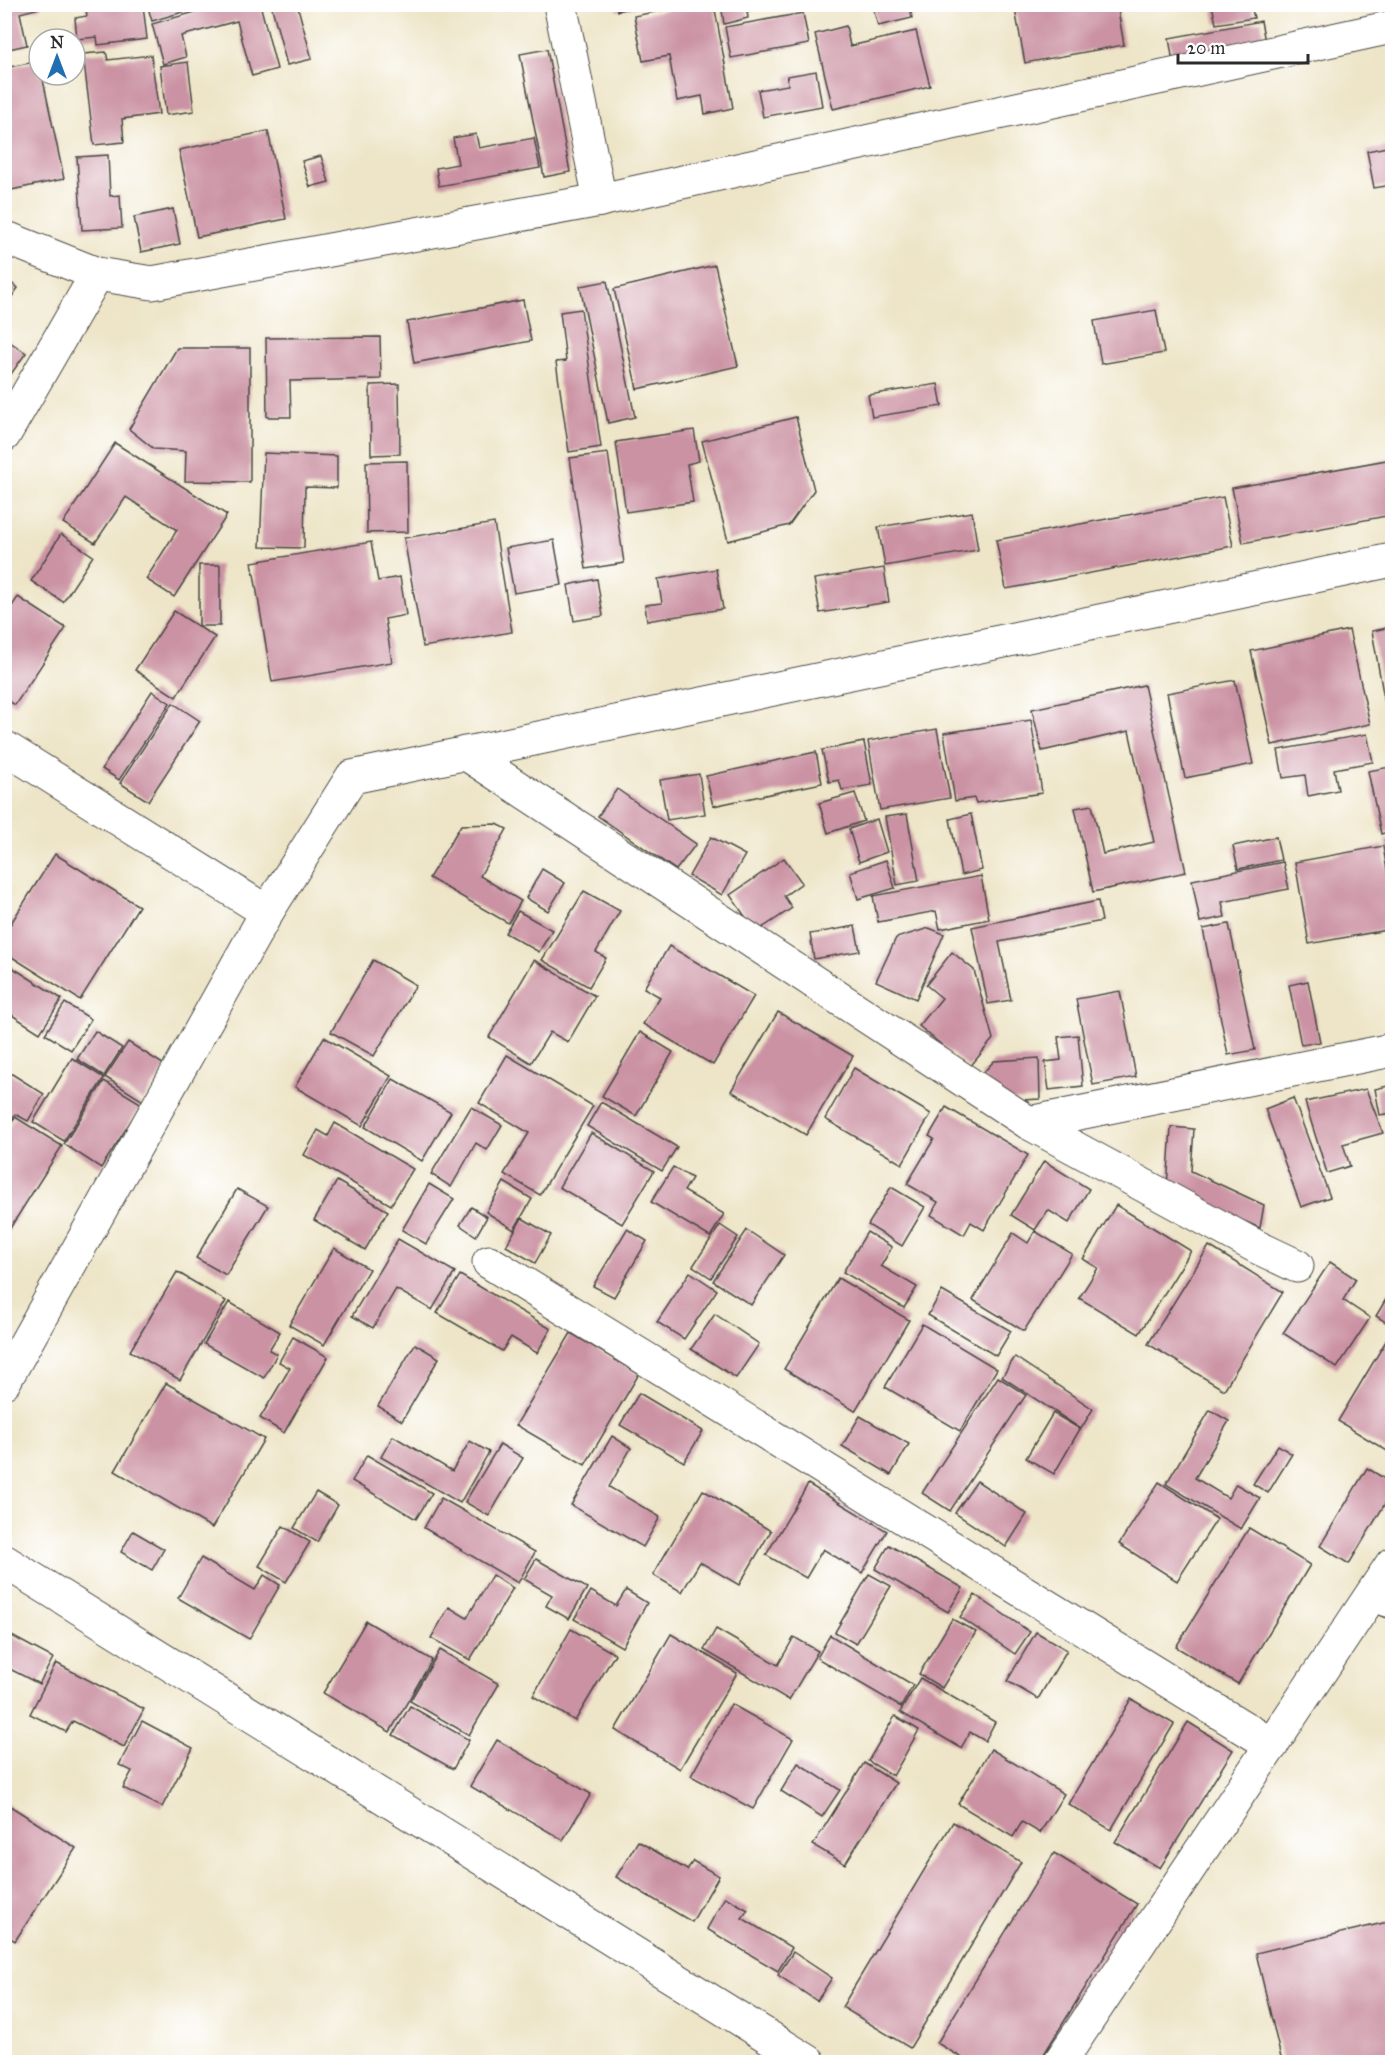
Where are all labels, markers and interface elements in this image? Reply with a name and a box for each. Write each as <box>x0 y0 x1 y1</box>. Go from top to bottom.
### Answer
north arrow <box>27 27 87 87</box>
scale bar <box>1178 27 1308 65</box>
text: N <box>50 33 64 52</box>
text: 20 m <box>1187 37 1225 59</box>

